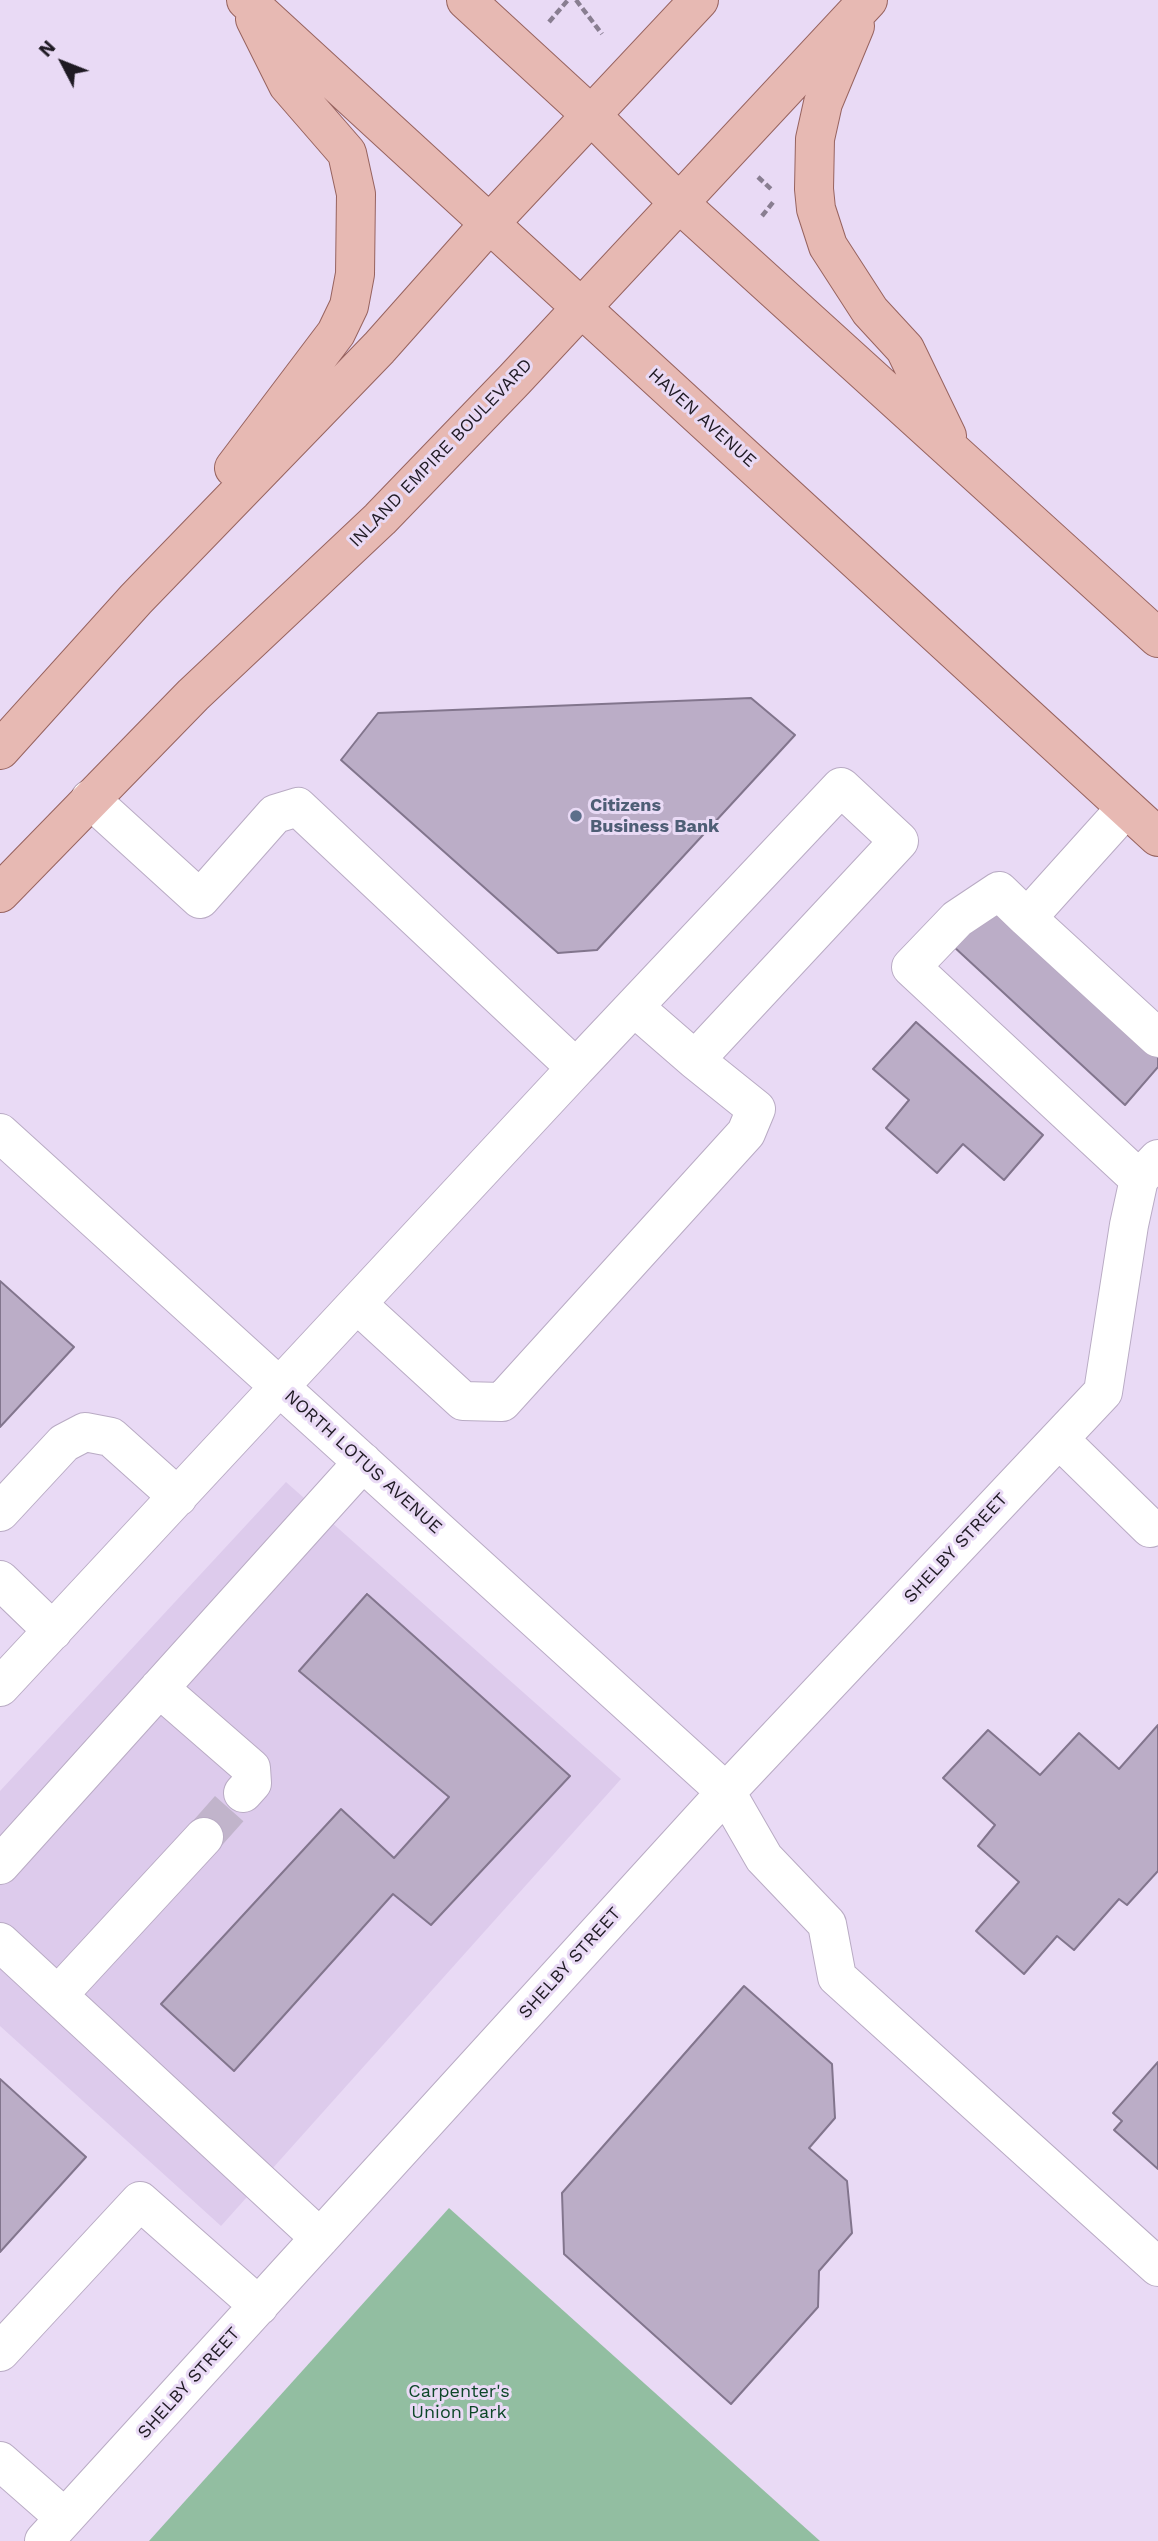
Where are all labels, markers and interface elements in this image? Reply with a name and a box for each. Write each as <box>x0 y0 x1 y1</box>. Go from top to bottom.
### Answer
north arrow <box>28 28 98 98</box>
text: N <box>34 36 60 62</box>
street label: INLAND EMPIRE BOULEVARD <box>345 354 537 552</box>
street label: HAVEN AVENUE <box>644 364 760 472</box>
place label: Citizens Business Bank <box>590 795 719 838</box>
marker: Citizens Business Bank <box>568 808 584 824</box>
street label: NORTH LOTUS AVENUE <box>280 1386 446 1538</box>
street label: SHELBY STREET <box>900 1489 1012 1607</box>
street label: SHELBY STREET <box>514 1903 626 2023</box>
street label: SHELBY STREET <box>133 2323 245 2443</box>
park label: Carpenter's Union Park <box>408 2381 510 2424</box>

